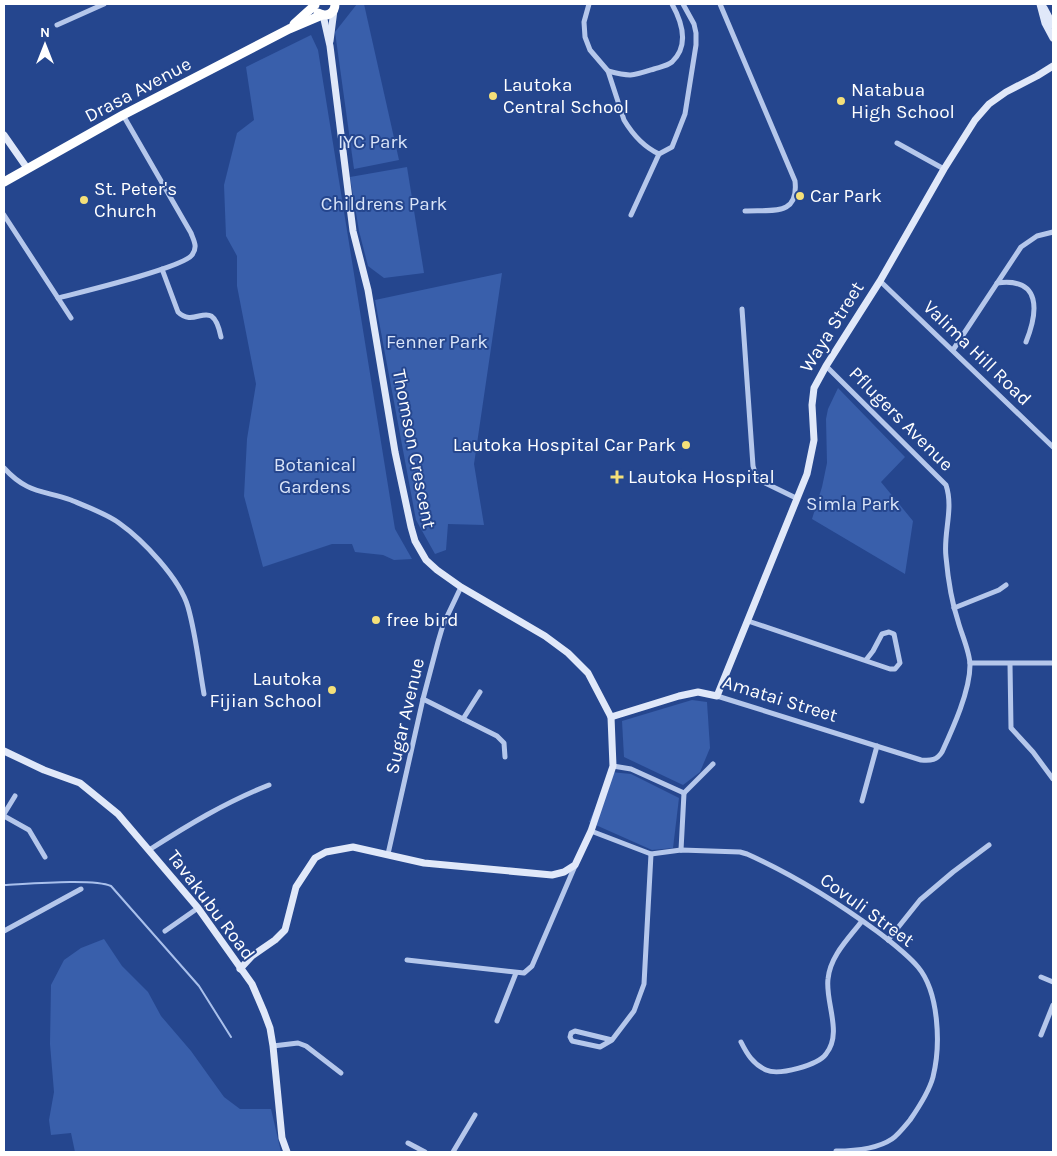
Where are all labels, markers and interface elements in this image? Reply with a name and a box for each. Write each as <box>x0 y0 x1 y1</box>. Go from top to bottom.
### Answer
north arrow <box>20 20 70 70</box>
text: N <box>40 24 50 41</box>
street label: Drasa Avenue <box>81 53 195 127</box>
place label: Lautoka Central School <box>503 74 629 118</box>
place label: Natabua High School <box>851 79 955 123</box>
marker: Lautoka Central School <box>487 90 499 102</box>
marker: Natabua High School <box>835 95 847 107</box>
park label: IYC Park <box>338 131 408 153</box>
place label: St. Peter's Church <box>94 178 177 222</box>
place label: Car Park <box>810 185 882 207</box>
marker: Car Park <box>794 190 806 202</box>
park label: Childrens Park <box>321 193 448 215</box>
marker: St. Peter's Church <box>78 194 90 206</box>
street label: Waya Street <box>795 278 869 376</box>
street label: Valima Hill Road <box>918 296 1036 410</box>
park label: Fenner Park <box>386 331 488 353</box>
street label: Pflugers Avenue <box>844 362 958 476</box>
street label: Thomson Crescent <box>388 367 440 531</box>
place label: Lautoka Hospital Car Park <box>453 434 676 456</box>
marker: Lautoka Hospital Car Park <box>680 439 692 451</box>
park label: Botanical Gardens <box>274 454 356 498</box>
place label: Lautoka Hospital <box>628 466 775 488</box>
marker: Lautoka Hospital <box>610 470 624 484</box>
park label: Simla Park <box>806 493 900 515</box>
place label: free bird <box>386 609 458 631</box>
marker: free bird <box>370 614 382 626</box>
street label: Sugar Avenue <box>381 656 429 776</box>
place label: Lautoka Fijian School <box>209 668 322 712</box>
street label: Amatai Street <box>720 671 840 727</box>
marker: Lautoka Fijian School <box>326 684 338 696</box>
street label: Tavakubu Road <box>163 846 259 964</box>
street label: Covuli Street <box>816 869 918 951</box>

